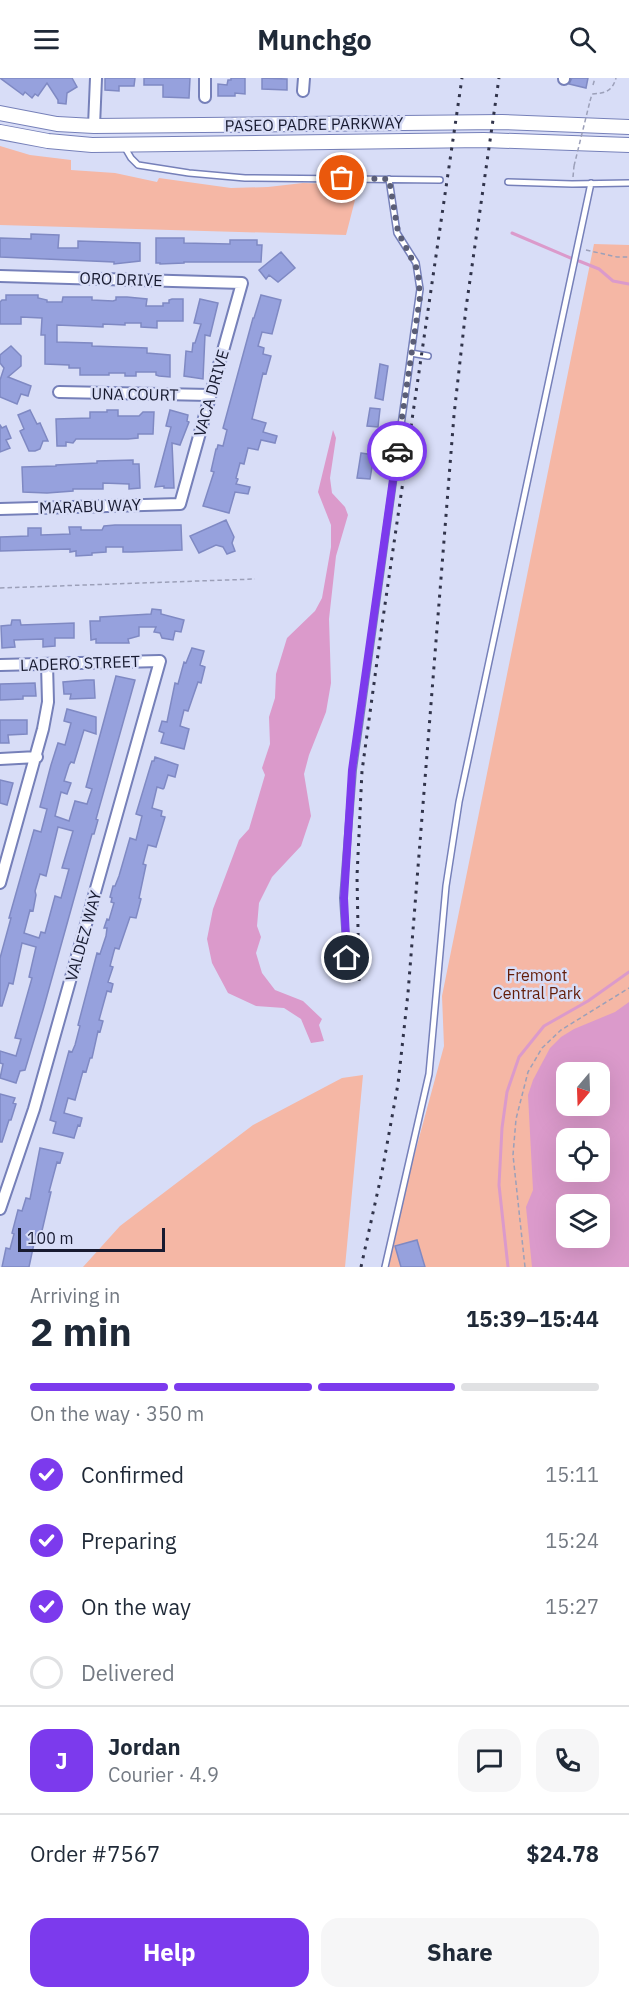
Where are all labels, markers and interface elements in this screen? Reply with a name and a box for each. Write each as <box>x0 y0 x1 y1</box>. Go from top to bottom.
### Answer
text: Munchgo <box>257 22 372 57</box>
icon: menu <box>30 23 63 56</box>
icon: search <box>566 23 599 56</box>
street label: PASEO PADRE PARKWAY <box>224 112 404 136</box>
pin <box>316 152 367 203</box>
icon: bag <box>325 161 358 194</box>
street label: ORO DRIVE <box>79 268 163 290</box>
street label: VACA DRIVE <box>189 347 233 439</box>
street label: UNA COURT <box>91 383 179 405</box>
courier <box>367 421 427 481</box>
icon: car <box>381 435 414 468</box>
street label: MARABU WAY <box>39 494 142 518</box>
street label: LADERO STREET <box>20 651 140 675</box>
street label: VALDEZ WAY <box>60 888 106 984</box>
pin <box>321 932 372 983</box>
icon: home <box>330 941 363 974</box>
park label: Fremont Central Park <box>493 965 582 1003</box>
north arrow <box>556 1062 610 1116</box>
map controls <box>556 1062 610 1248</box>
button: locate <box>556 1128 610 1182</box>
button: layers <box>556 1194 610 1248</box>
scale bar <box>18 1225 165 1252</box>
text: 100 m <box>27 1228 74 1248</box>
text: Arriving in <box>30 1282 120 1309</box>
text: 15:39–15:44 <box>466 1304 599 1333</box>
text: 2 min <box>30 1306 132 1357</box>
text: On the way · 350 m <box>30 1400 204 1427</box>
icon: check <box>30 1458 63 1491</box>
text: Confirmed <box>81 1460 184 1489</box>
text: 15:11 <box>545 1461 599 1488</box>
icon: check <box>30 1524 63 1557</box>
text: Preparing <box>81 1526 176 1555</box>
text: 15:24 <box>545 1527 599 1554</box>
icon: check <box>30 1590 63 1623</box>
text: On the way <box>81 1592 191 1621</box>
text: 15:27 <box>545 1593 599 1620</box>
text: Delivered <box>81 1658 175 1687</box>
button: chat <box>458 1729 521 1792</box>
button: phone <box>536 1729 599 1792</box>
text: Jordan <box>108 1732 181 1761</box>
text: J <box>55 1746 68 1775</box>
text: Courier · 4.9 <box>108 1761 219 1788</box>
text: Order #7567 <box>30 1839 160 1868</box>
text: $24.78 <box>526 1839 599 1868</box>
button: Help <box>30 1918 309 1987</box>
button: Share <box>321 1918 599 1987</box>

